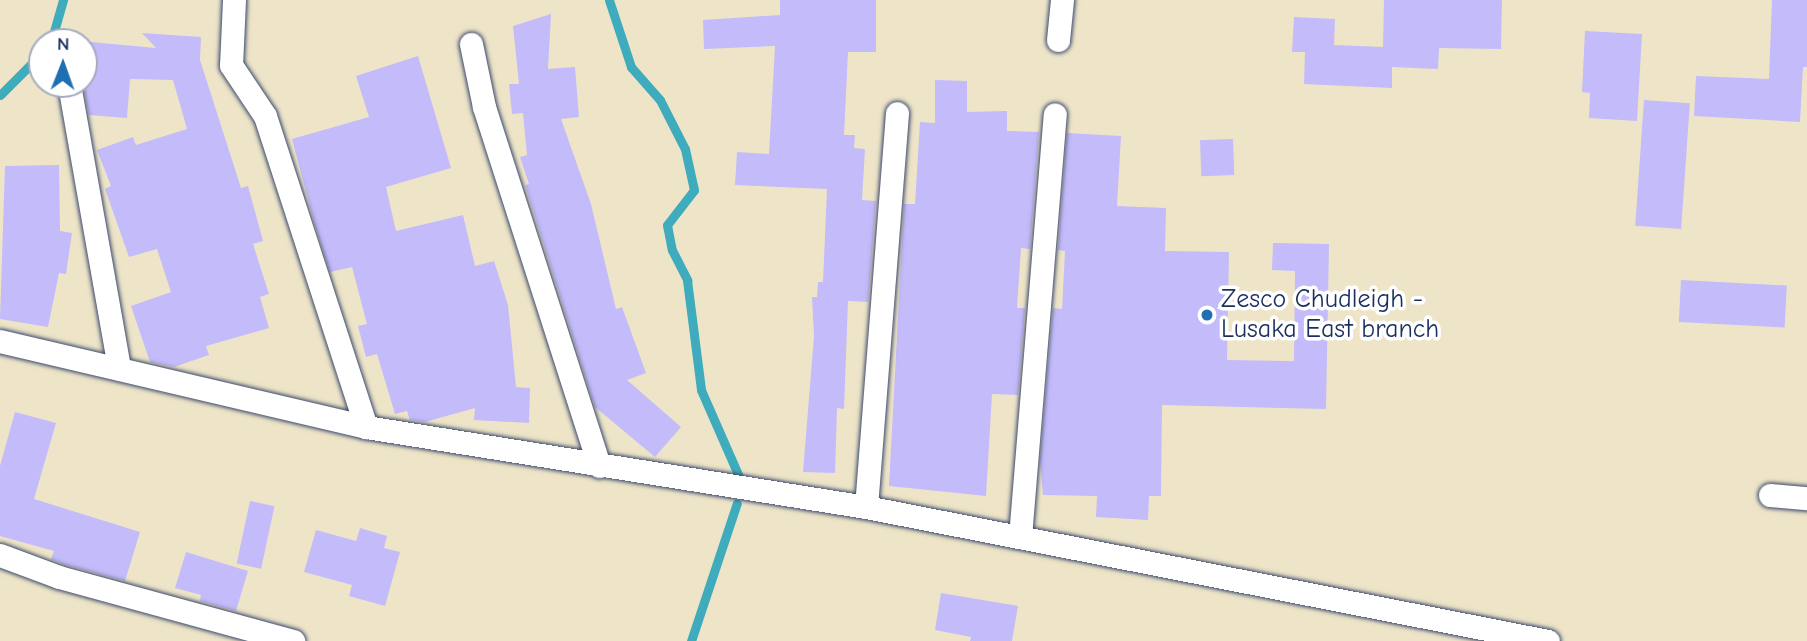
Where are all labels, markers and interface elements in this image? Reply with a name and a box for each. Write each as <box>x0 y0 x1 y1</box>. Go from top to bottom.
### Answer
north arrow <box>28 28 98 98</box>
text: N <box>57 33 70 55</box>
place label: Zesco Chudleigh - Lusaka East branch <box>1221 284 1439 346</box>
marker: Zesco Chudleigh - Lusaka East branch <box>1199 307 1215 323</box>

